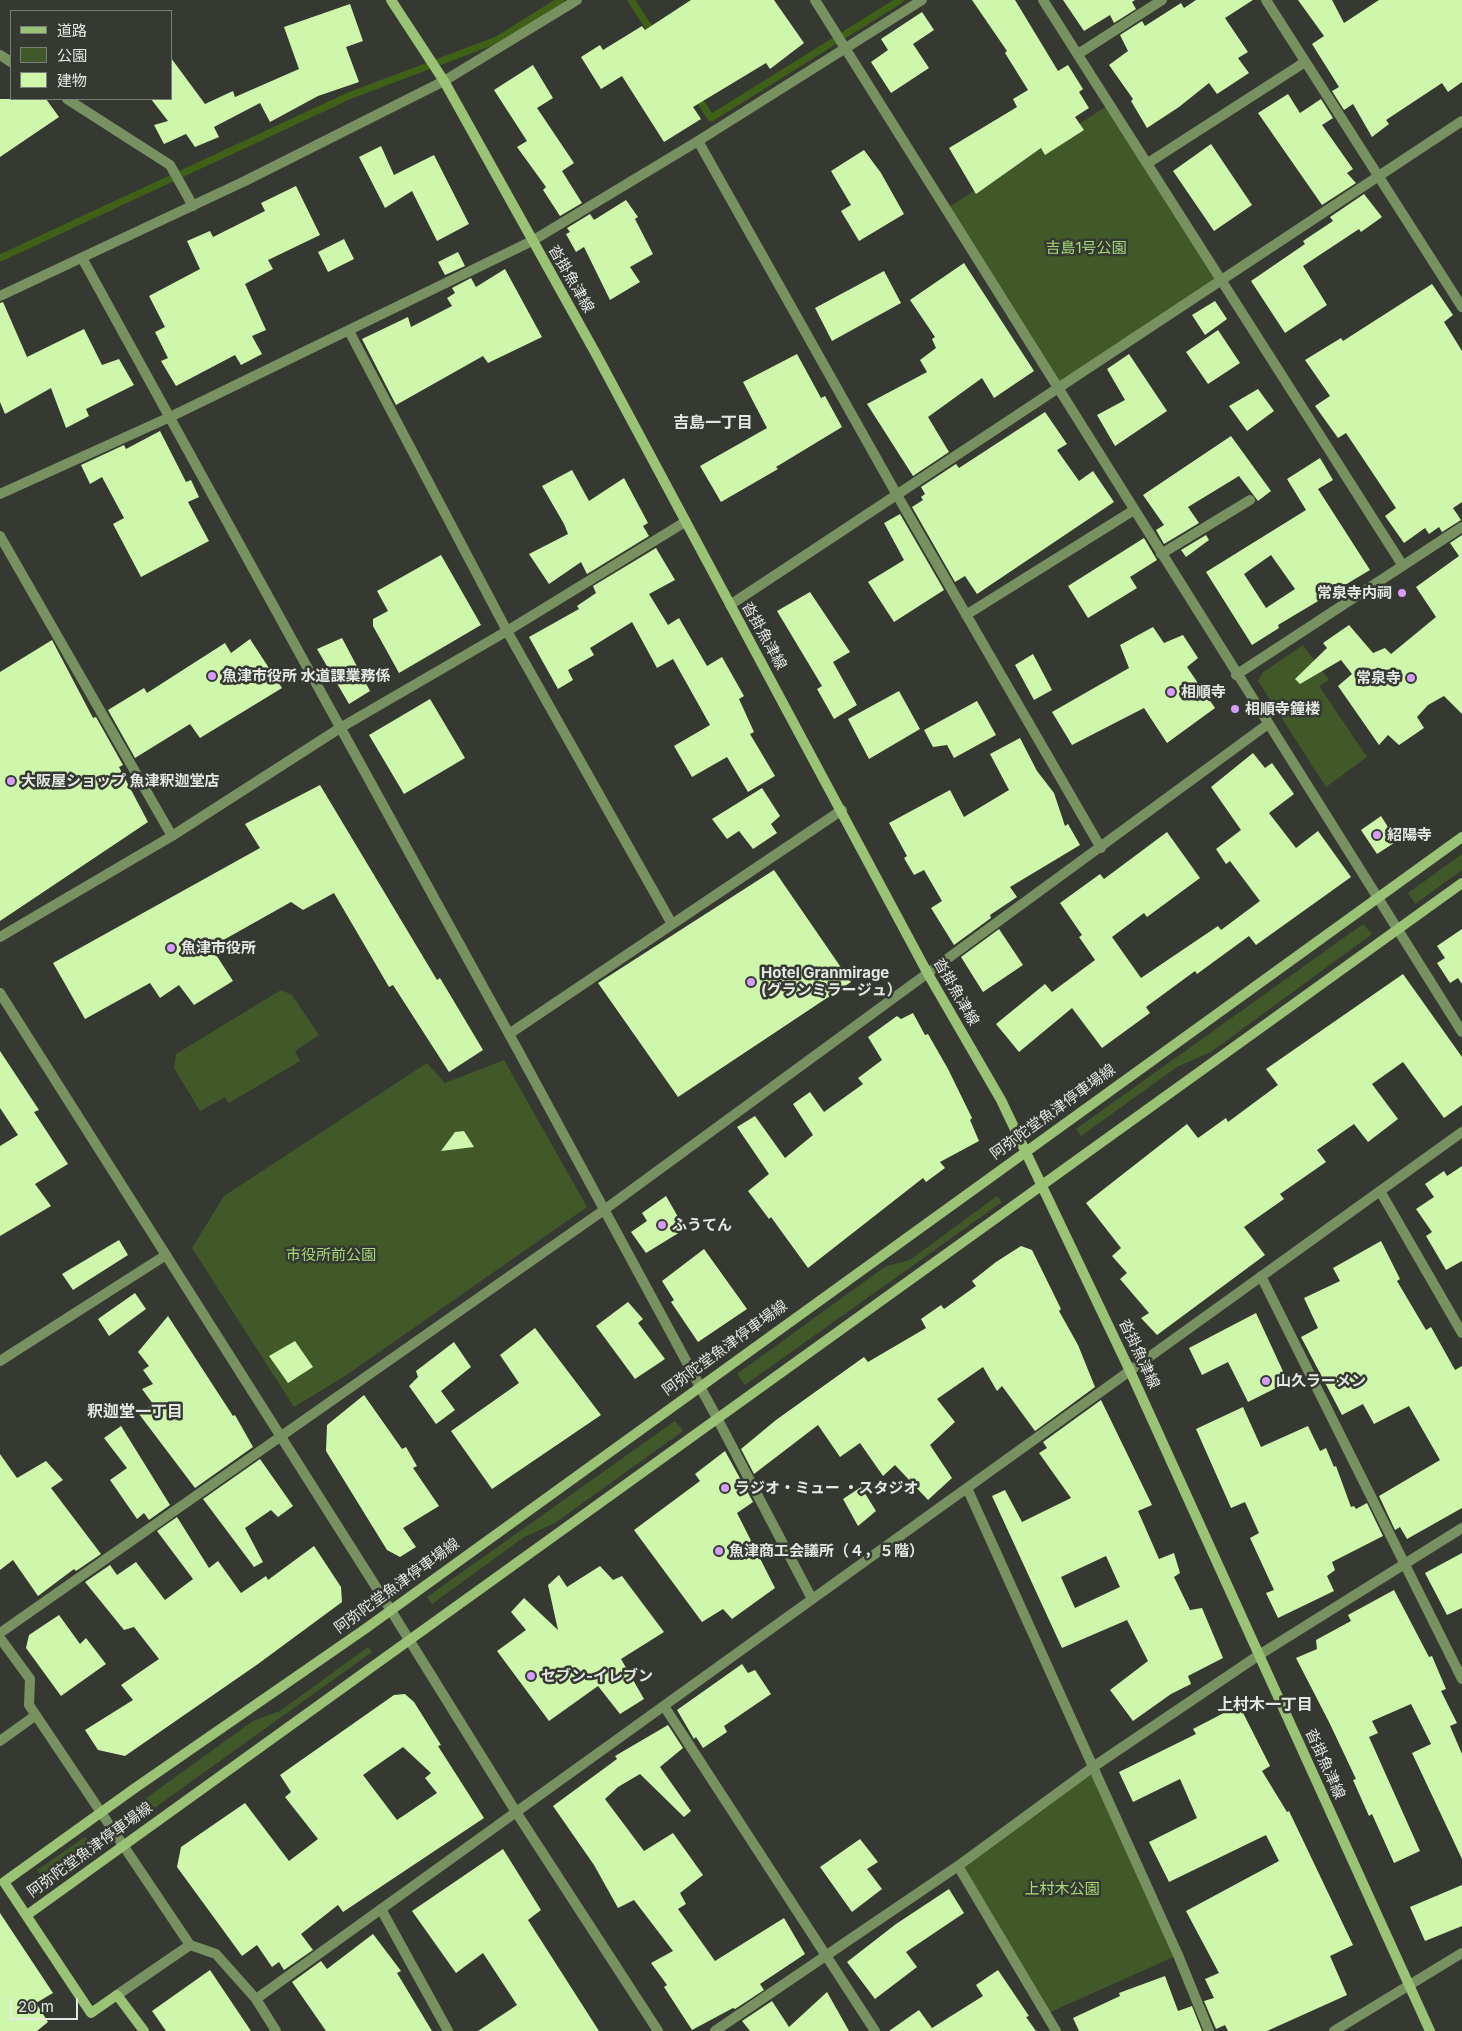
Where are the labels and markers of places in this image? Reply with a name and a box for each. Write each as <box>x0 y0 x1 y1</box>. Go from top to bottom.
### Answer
place label: 常泉寺内祠 <box>1317 584 1392 602</box>
marker: 常泉寺内祠 <box>1396 587 1408 599</box>
place label: 魚津市役所 水道課業務係 <box>222 667 391 685</box>
place label: 常泉寺 <box>1356 669 1401 687</box>
marker: 魚津市役所 水道課業務係 <box>206 670 218 682</box>
marker: 常泉寺 <box>1405 672 1417 684</box>
place label: 相順寺 <box>1181 683 1226 701</box>
marker: 相順寺 <box>1165 686 1177 698</box>
place label: 相順寺鐘楼 <box>1245 700 1320 718</box>
marker: 相順寺鐘楼 <box>1229 703 1241 715</box>
place label: 大阪屋ショップ 魚津釈迦堂店 <box>21 772 220 790</box>
marker: 大阪屋ショップ 魚津釈迦堂店 <box>5 775 17 787</box>
place label: 紹陽寺 <box>1387 826 1432 844</box>
marker: 紹陽寺 <box>1371 829 1383 841</box>
place label: 魚津市役所 <box>181 939 256 957</box>
marker: 魚津市役所 <box>165 942 177 954</box>
place label: Hotel Granmirage (グランミラージュ） <box>761 964 902 999</box>
marker: Hotel Granmirage (グランミラージュ） <box>745 976 757 988</box>
place label: ふうてん <box>672 1216 732 1234</box>
marker: ふうてん <box>656 1219 668 1231</box>
place label: 山久ラーメン <box>1276 1372 1366 1390</box>
marker: 山久ラーメン <box>1260 1375 1272 1387</box>
place label: ラジオ・ミュー ・スタジオ <box>735 1479 919 1497</box>
marker: ラジオ・ミュー ・スタジオ <box>719 1482 731 1494</box>
place label: 魚津商工会議所（４，５階） <box>729 1542 924 1560</box>
marker: 魚津商工会議所（４，５階） <box>713 1545 725 1557</box>
place label: セブン-イレブン <box>541 1667 653 1685</box>
marker: セブン-イレブン <box>525 1670 537 1682</box>

